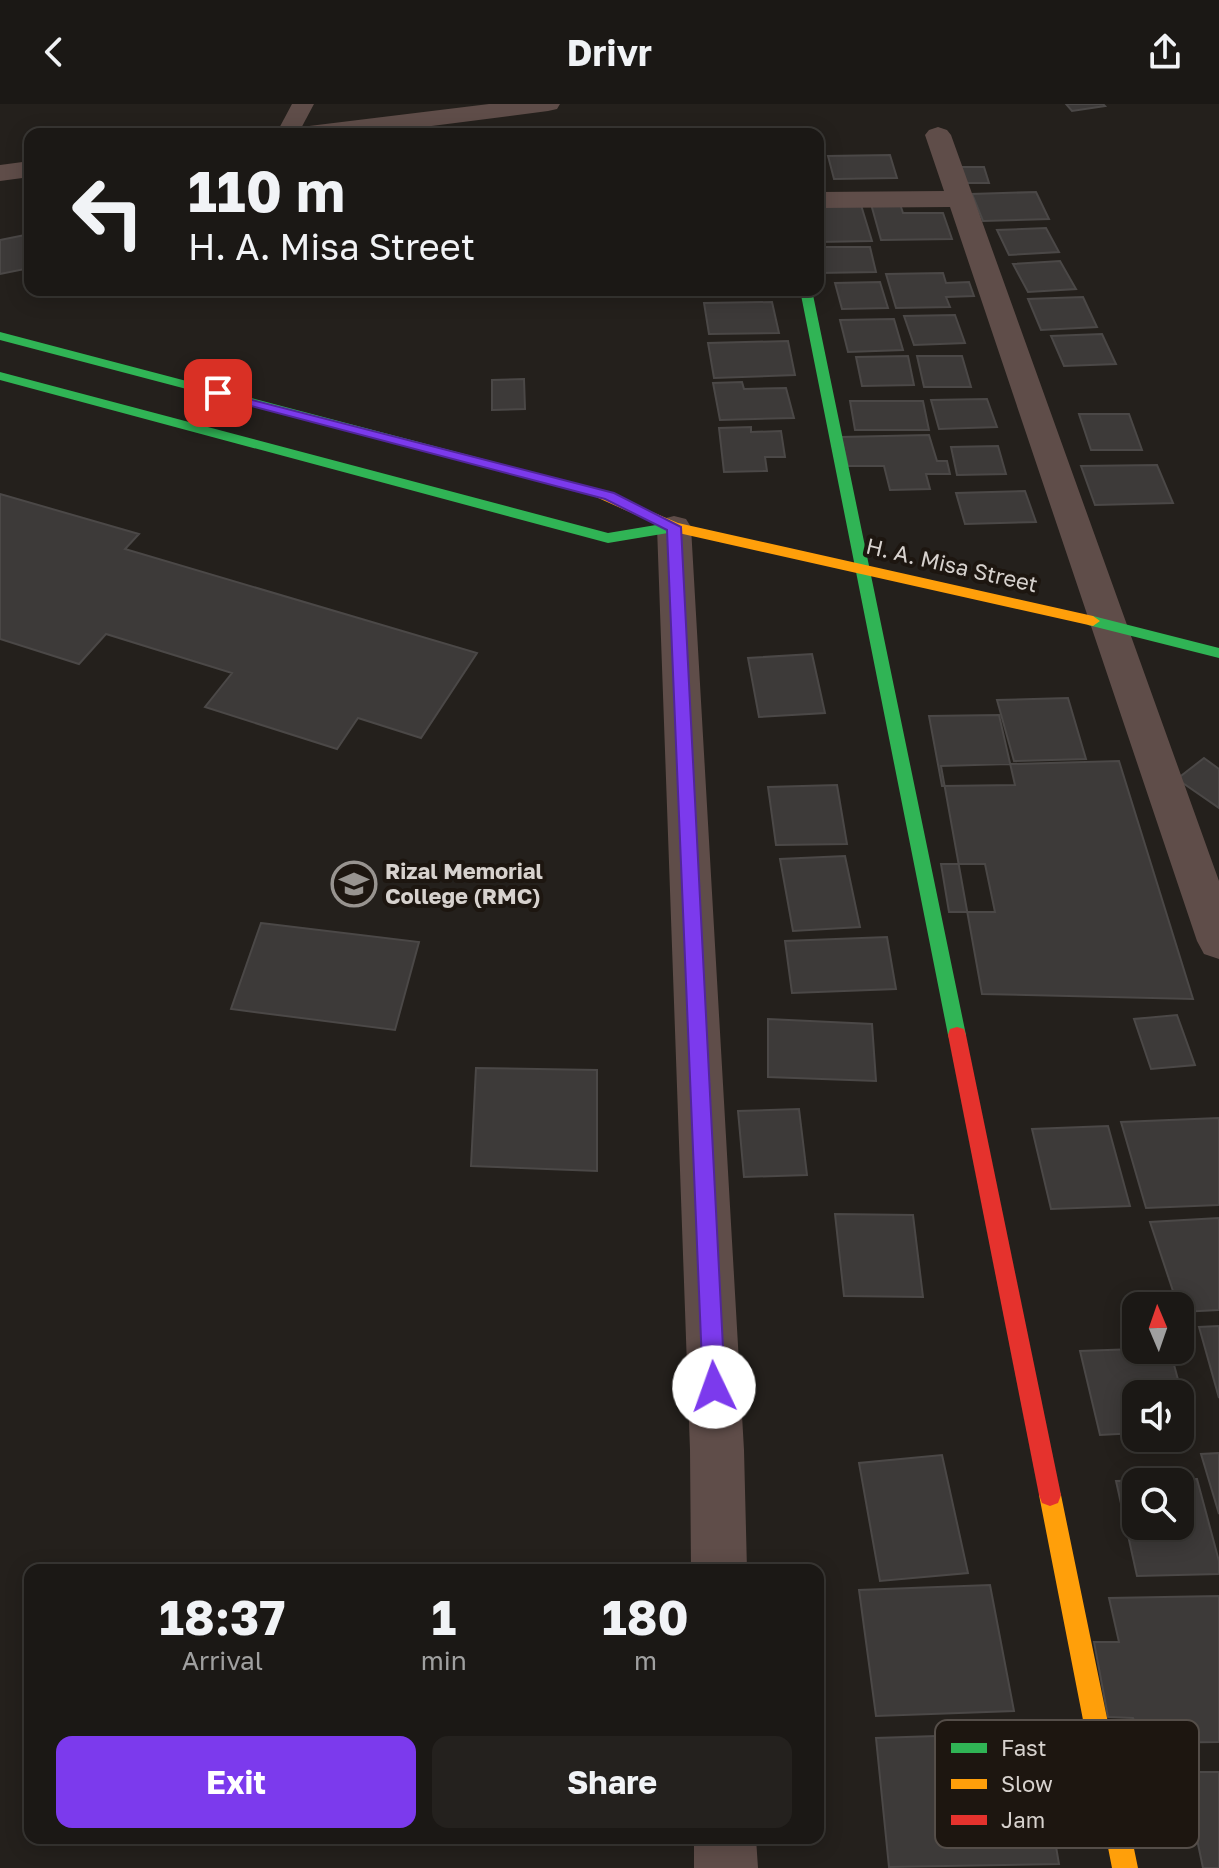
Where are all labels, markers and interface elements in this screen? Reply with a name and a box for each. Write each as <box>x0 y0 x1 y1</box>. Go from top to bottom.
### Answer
icon: back <box>32 30 76 74</box>
icon: share <box>1143 30 1187 74</box>
text: Drivr <box>567 31 652 74</box>
text: 110 m <box>188 157 345 224</box>
icon: left <box>56 160 160 264</box>
text: H. A. Misa Street <box>188 225 475 268</box>
pin <box>184 359 252 427</box>
icon: arrive <box>196 371 240 415</box>
street label: H. A. Misa Street <box>864 532 1041 597</box>
place label: Rizal Memorial College (RMC) <box>385 857 543 909</box>
school or university icon: Rizal Memorial College (RMC) <box>330 860 378 908</box>
north arrow <box>1122 1292 1194 1364</box>
map controls <box>1122 1292 1194 1540</box>
position arrow <box>672 1345 756 1429</box>
button: sound <box>1122 1380 1194 1452</box>
button: search <box>1122 1468 1194 1540</box>
text: 18:37 <box>159 1588 286 1646</box>
text: 1 <box>431 1588 456 1646</box>
text: 180 <box>602 1588 689 1646</box>
text: Arrival <box>182 1645 263 1676</box>
text: min <box>421 1645 467 1676</box>
text: m <box>634 1645 657 1676</box>
legend <box>935 1720 1199 1848</box>
text: Fast <box>1001 1734 1047 1761</box>
button: Exit <box>56 1736 416 1828</box>
button: Share <box>432 1736 792 1828</box>
text: Slow <box>1001 1770 1053 1797</box>
text: Jam <box>1001 1806 1045 1833</box>

